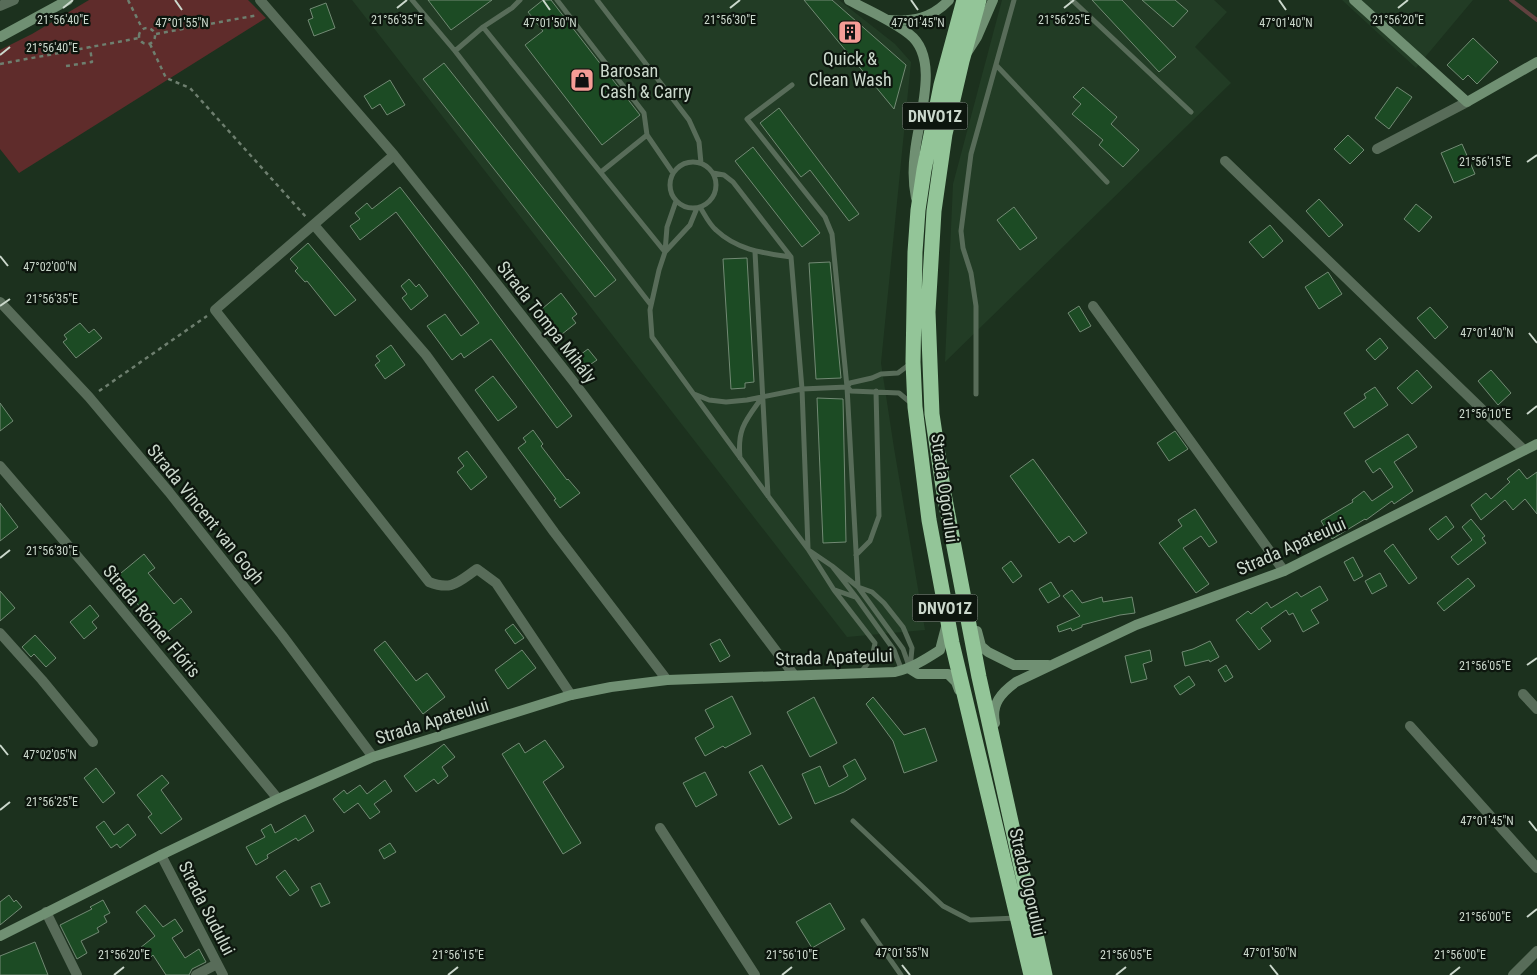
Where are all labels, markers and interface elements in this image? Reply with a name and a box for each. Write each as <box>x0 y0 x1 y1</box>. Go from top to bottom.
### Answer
text: 21°56'40"E <box>37 13 89 27</box>
text: 21°56'35"E <box>371 13 423 27</box>
text: 21°56'30"E <box>704 13 756 27</box>
text: 21°56'25"E <box>1038 13 1090 27</box>
text: 21°56'20"E <box>1372 13 1424 27</box>
text: 47°01'55"N <box>155 16 209 30</box>
text: 47°01'50"N <box>523 16 577 30</box>
text: 47°01'45"N <box>891 16 945 30</box>
text: 47°01'40"N <box>1259 16 1313 30</box>
building icon: Quick & Clean Wash <box>837 19 863 45</box>
text: 21°56'40"E <box>26 41 78 55</box>
place label: Quick & Clean Wash <box>808 48 892 90</box>
place label: Barosan Cash & Carry <box>600 60 692 102</box>
shop icon: Barosan Cash & Carry <box>569 67 595 93</box>
road number: DNVO1Z <box>902 102 968 130</box>
text: 21°56'15"E <box>1459 155 1511 169</box>
street label: Strada Tompa Mihály <box>493 257 601 388</box>
text: 47°02'00"N <box>23 260 77 274</box>
text: 21°56'35"E <box>26 292 78 306</box>
text: 47°01'40"N <box>1460 326 1514 340</box>
text: 21°56'10"E <box>1459 407 1511 421</box>
street label: Strada Ogorului <box>927 432 963 544</box>
street label: Strada Vincent van Gogh <box>143 440 269 588</box>
street label: Strada Apateului <box>1233 513 1349 579</box>
text: 21°56'30"E <box>26 544 78 558</box>
street label: Strada Rómer Flóris <box>99 561 205 681</box>
road number: DNVO1Z <box>912 594 978 622</box>
street label: Strada Apateului <box>775 644 893 670</box>
text: 21°56'05"E <box>1459 659 1511 673</box>
street label: Strada Apateului <box>373 694 491 748</box>
text: 47°02'05"N <box>23 748 77 762</box>
text: 21°56'25"E <box>26 795 78 809</box>
text: 47°01'45"N <box>1460 814 1514 828</box>
street label: Strada Ogorului <box>1005 826 1051 938</box>
street label: Strada Sudului <box>174 857 240 959</box>
text: 21°56'00"E <box>1459 910 1511 924</box>
text: 47°01'55"N <box>875 946 929 960</box>
text: 47°01'50"N <box>1243 946 1297 960</box>
text: 21°56'20"E <box>98 948 150 962</box>
text: 21°56'15"E <box>432 948 484 962</box>
text: 21°56'10"E <box>766 948 818 962</box>
text: 21°56'05"E <box>1100 948 1152 962</box>
text: 21°56'00"E <box>1434 948 1486 962</box>

